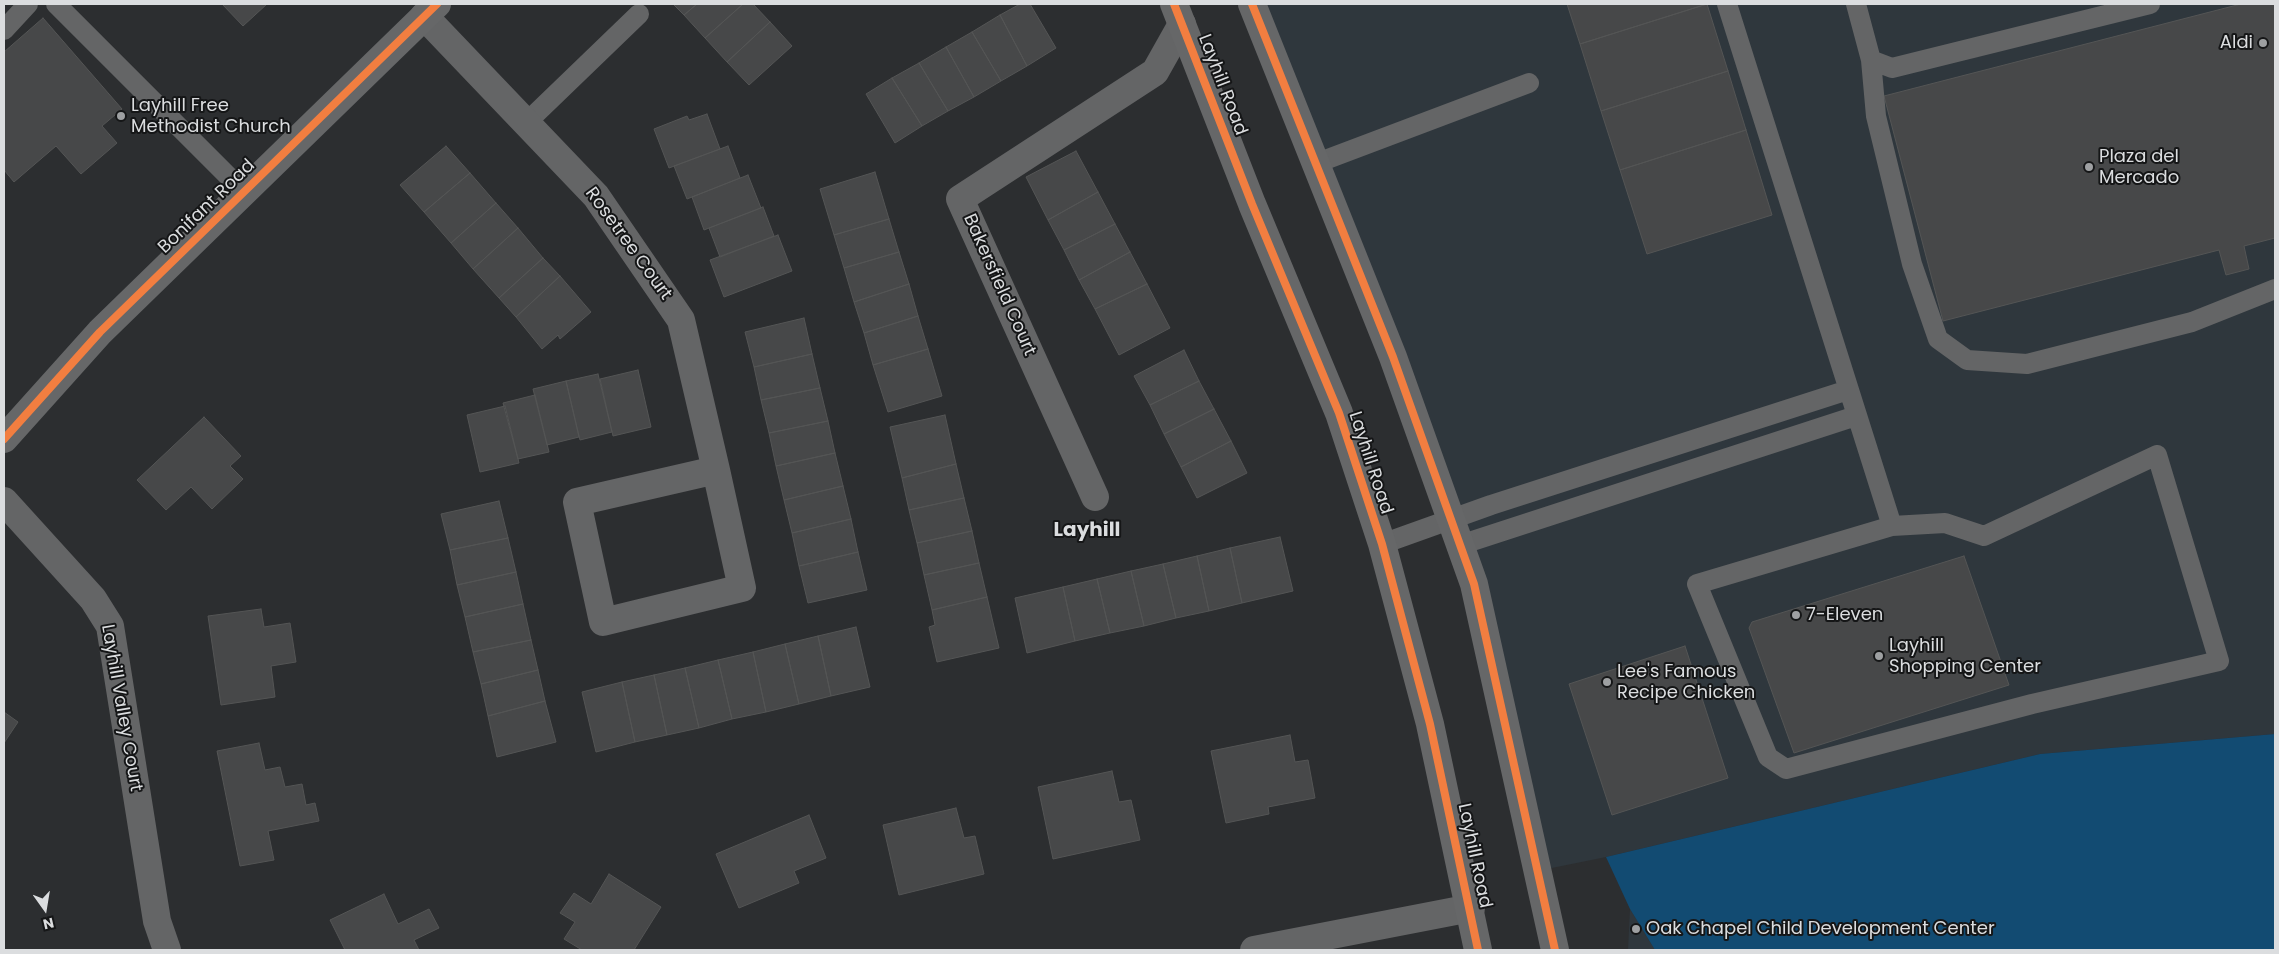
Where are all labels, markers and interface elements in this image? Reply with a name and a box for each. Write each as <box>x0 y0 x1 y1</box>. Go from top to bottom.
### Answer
street label: Layhill Road <box>1193 31 1251 139</box>
place label: Aldi <box>2220 32 2253 54</box>
marker: Aldi <box>2257 37 2269 49</box>
place label: Layhill Free Methodist Church <box>131 95 291 138</box>
marker: Layhill Free Methodist Church <box>115 110 127 122</box>
place label: Plaza del Mercado <box>2099 146 2179 188</box>
street label: Bonifant Road <box>154 155 260 259</box>
marker: Plaza del Mercado <box>2083 161 2095 173</box>
street label: Rosetree Court <box>580 184 676 304</box>
street label: Bakersfield Court <box>958 211 1040 359</box>
street label: Layhill Road <box>1343 409 1397 517</box>
district label: Layhill <box>1054 519 1120 543</box>
place label: 7-Eleven <box>1806 604 1883 626</box>
marker: 7-Eleven <box>1790 609 1802 621</box>
street label: Layhill Valley Court <box>96 623 146 793</box>
place label: Layhill Shopping Center <box>1889 635 2041 678</box>
marker: Layhill Shopping Center <box>1873 650 1885 662</box>
place label: Lee's Famous Recipe Chicken <box>1617 661 1755 704</box>
marker: Lee's Famous Recipe Chicken <box>1601 676 1613 688</box>
street label: Layhill Road <box>1452 802 1496 910</box>
north arrow <box>20 884 70 934</box>
text: N <box>41 913 56 935</box>
place label: Oak Chapel Child Development Center <box>1646 918 1995 940</box>
marker: Oak Chapel Child Development Center <box>1630 923 1642 935</box>

